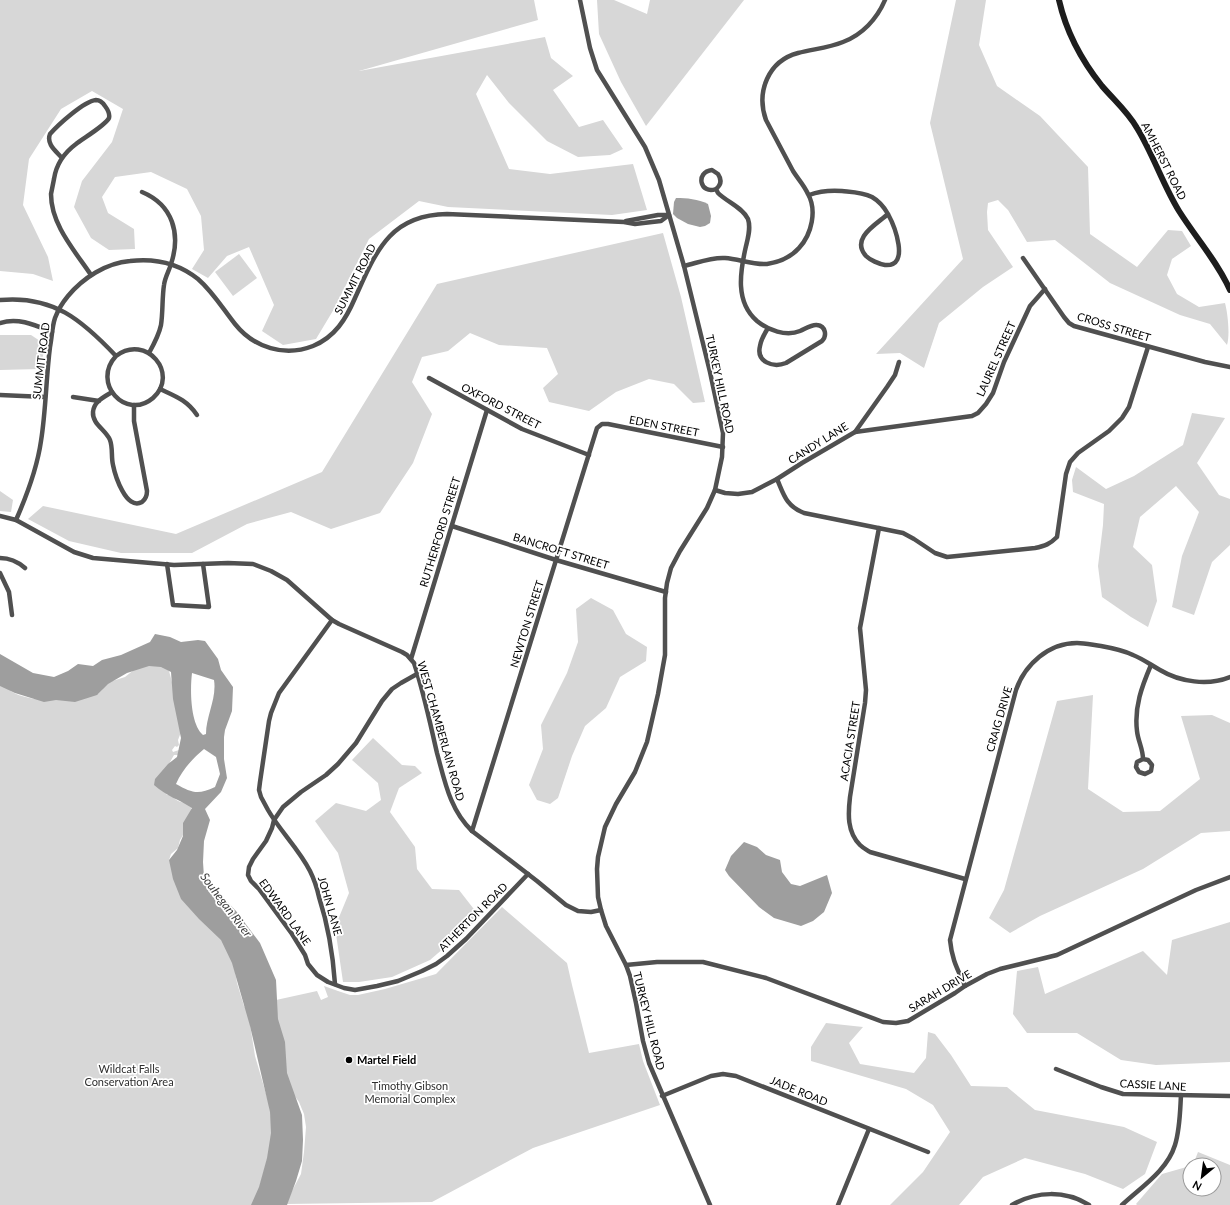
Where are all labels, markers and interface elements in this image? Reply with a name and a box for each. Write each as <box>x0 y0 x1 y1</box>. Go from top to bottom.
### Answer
street label: AMHERST ROAD <box>1139 120 1190 202</box>
street label: SUMMIT ROAD <box>331 241 378 316</box>
street label: CROSS STREET <box>1076 309 1153 344</box>
street label: LAUREL STREET <box>973 319 1018 398</box>
street label: SUMMIT ROAD <box>29 322 52 400</box>
street label: TURKEY HILL ROAD <box>704 333 737 435</box>
street label: OXFORD STREET <box>459 380 543 431</box>
street label: EDEN STREET <box>628 412 701 439</box>
street label: CANDY LANE <box>785 419 850 466</box>
street label: RUTHERFORD STREET <box>417 475 463 589</box>
street label: BANCROFT STREET <box>512 530 611 571</box>
street label: NEWTON STREET <box>507 578 546 669</box>
street label: WEST CHAMBERLAIN ROAD <box>415 659 468 802</box>
street label: CRAIG DRIVE <box>983 685 1014 753</box>
street label: ACACIA STREET <box>837 700 862 782</box>
water label: Souhegan River <box>197 870 256 941</box>
street label: JOHN LANE <box>316 875 345 937</box>
street label: EDWARD LANE <box>257 876 314 947</box>
street label: ATHERTON ROAD <box>436 880 510 954</box>
street label: SARAH DRIVE <box>906 967 974 1014</box>
street label: TURKEY HILL ROAD <box>631 970 668 1071</box>
place label: Martel Field <box>357 1053 416 1066</box>
marker: Martel Field <box>344 1055 354 1065</box>
park label: Wildcat Falls Conservation Area <box>84 1062 174 1088</box>
street label: JADE ROAD <box>769 1073 830 1108</box>
street label: CASSIE LANE <box>1119 1076 1187 1093</box>
park label: Timothy Gibson Memorial Complex <box>364 1079 456 1105</box>
north arrow <box>1182 1157 1222 1197</box>
text: N <box>1190 1178 1204 1194</box>

